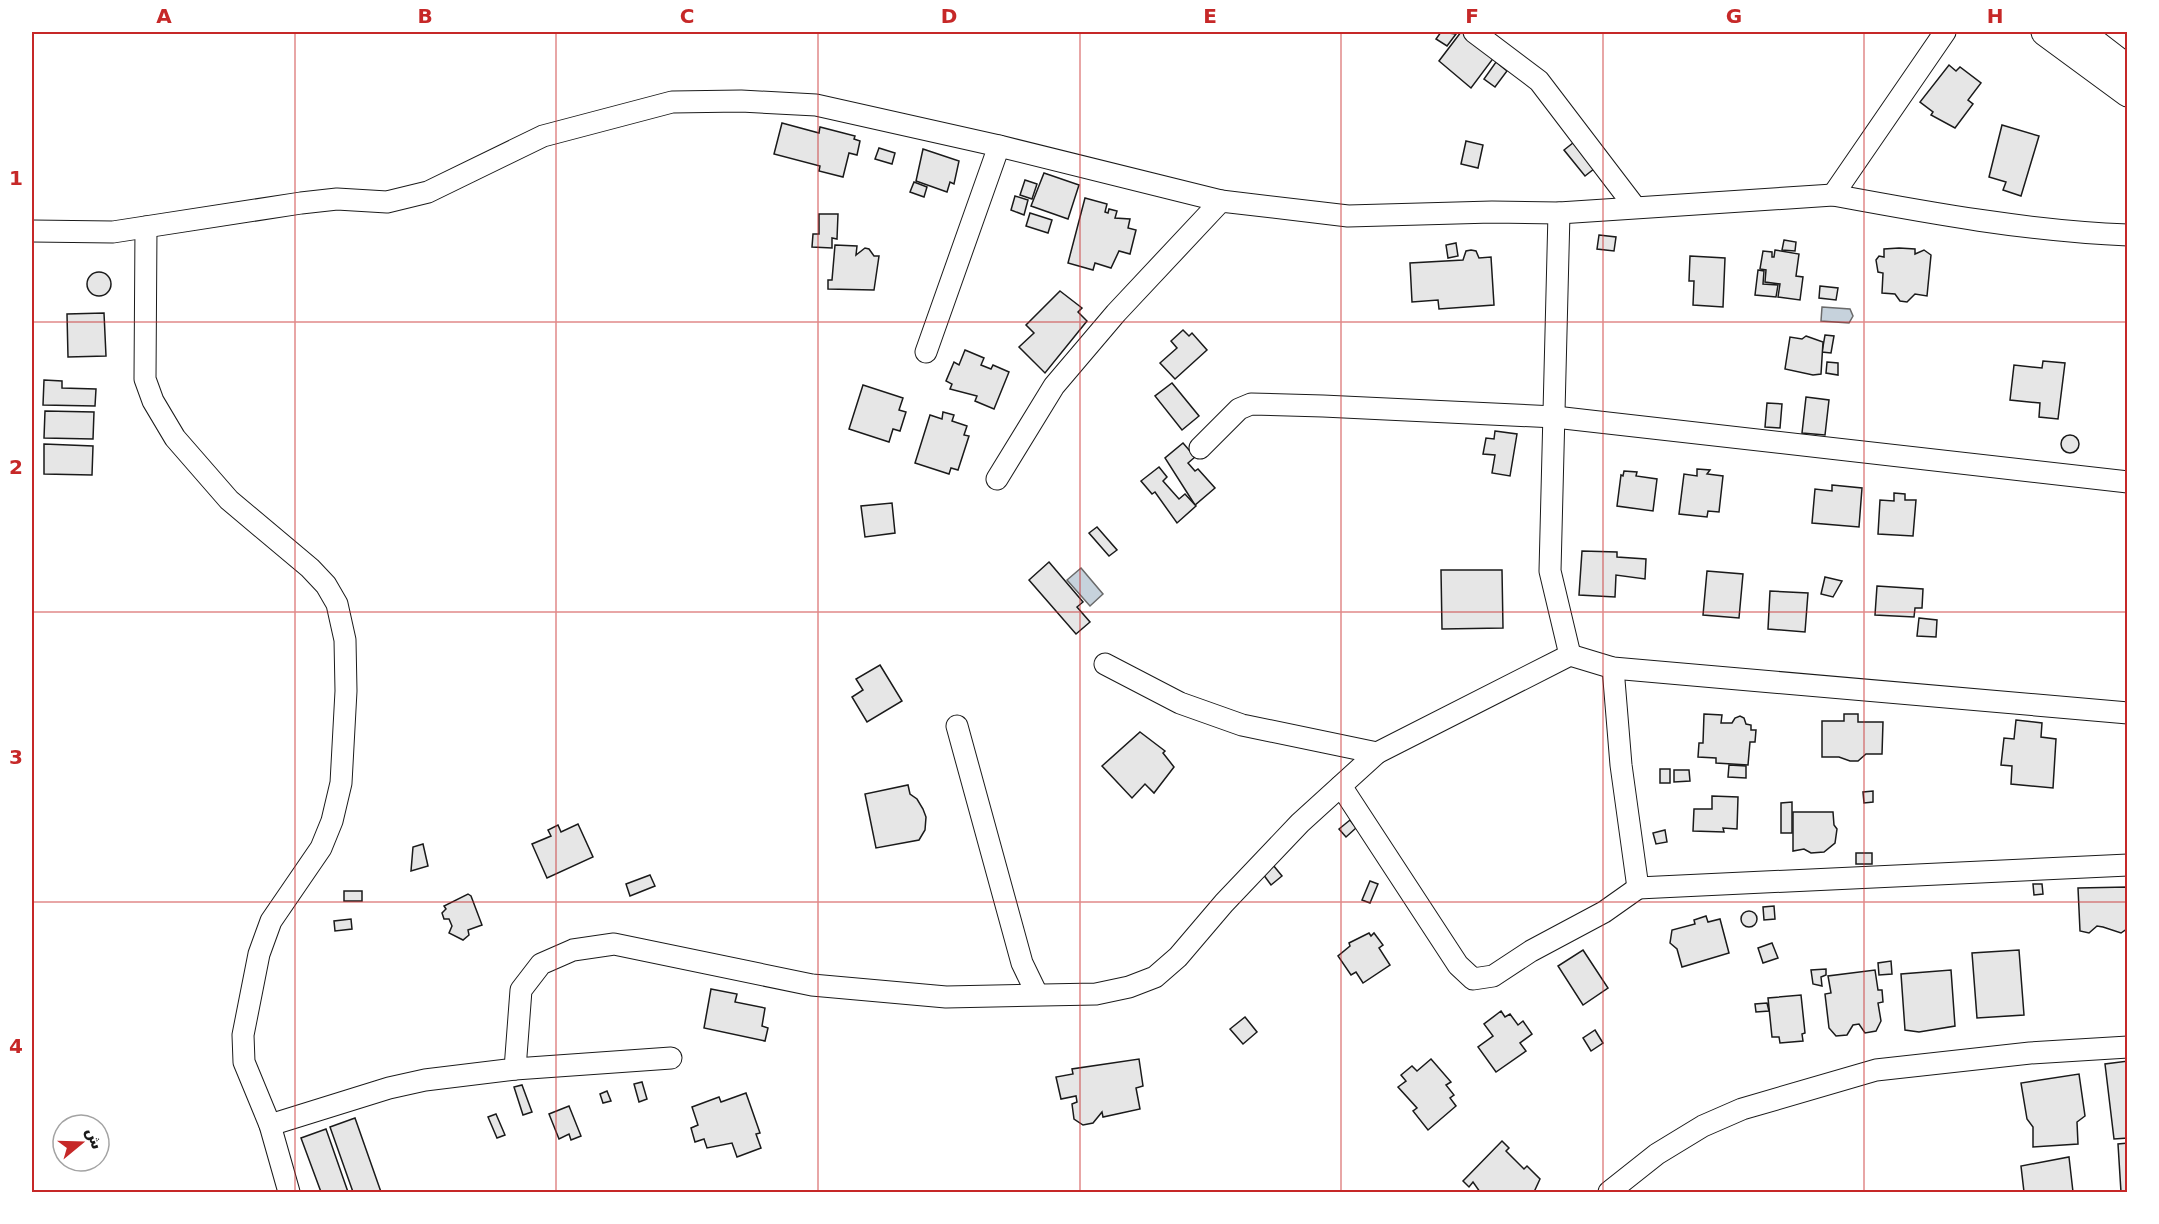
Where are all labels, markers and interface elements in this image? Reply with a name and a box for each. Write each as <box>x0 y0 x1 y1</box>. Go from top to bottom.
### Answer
text: A <box>156 4 172 28</box>
text: B <box>417 4 433 28</box>
text: C <box>680 4 694 28</box>
text: D <box>941 4 957 28</box>
text: E <box>1203 4 1217 28</box>
text: F <box>1465 4 1479 28</box>
text: G <box>1726 4 1742 28</box>
text: H <box>1987 4 2003 28</box>
text: 1 <box>9 166 23 190</box>
text: 2 <box>9 455 23 479</box>
text: 3 <box>9 745 23 769</box>
text: 4 <box>9 1034 23 1058</box>
north arrow <box>51 1113 111 1173</box>
text: ش <box>82 1125 107 1152</box>

